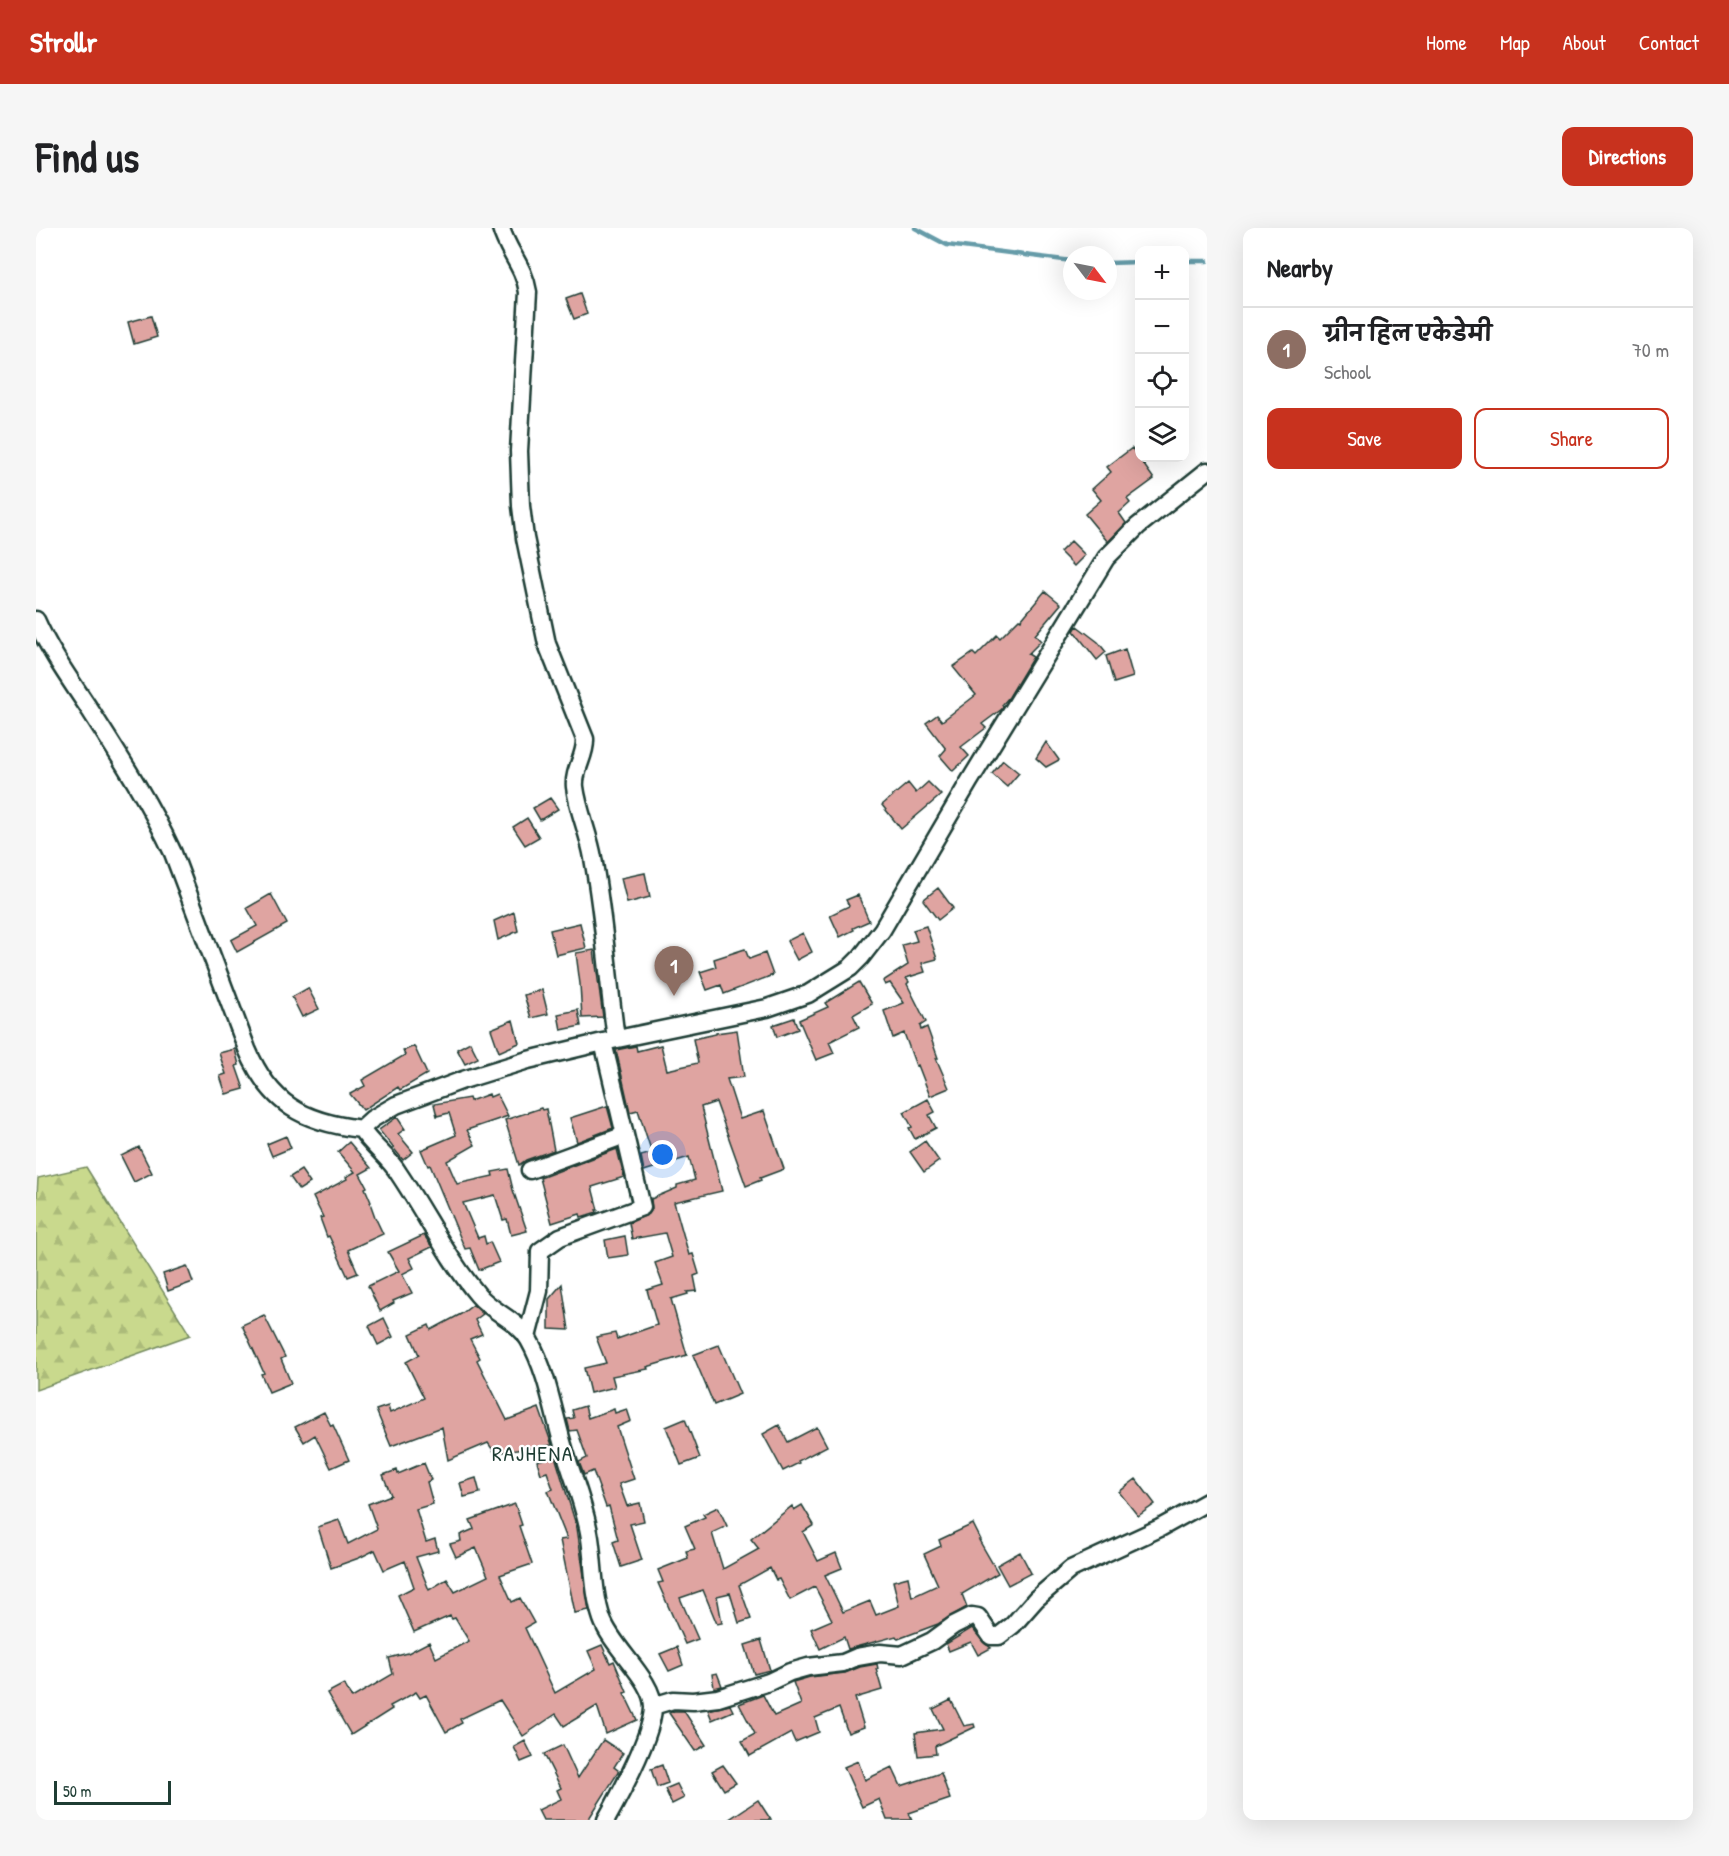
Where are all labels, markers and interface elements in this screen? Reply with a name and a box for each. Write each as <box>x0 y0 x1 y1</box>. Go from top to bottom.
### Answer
text: Strollr <box>30 23 97 61</box>
text: Home <box>1426 28 1467 57</box>
text: Map <box>1500 28 1530 57</box>
text: About <box>1563 28 1606 57</box>
text: Contact <box>1639 28 1699 57</box>
button: Directions <box>1562 127 1693 186</box>
text: Find us <box>36 128 139 185</box>
north arrow <box>1063 246 1117 300</box>
map controls <box>1135 246 1189 462</box>
button: + <box>1135 246 1189 300</box>
text: Nearby <box>1267 250 1333 285</box>
button: − <box>1135 300 1189 354</box>
text: ग्रीन हिल एकेडेमी <box>1324 318 1492 348</box>
text: 1 <box>1283 336 1290 363</box>
text: 70 m <box>1632 336 1669 363</box>
button: locate <box>1135 354 1189 408</box>
text: School <box>1324 358 1371 385</box>
button: layers <box>1135 408 1189 462</box>
button: Save <box>1267 408 1462 469</box>
button: Share <box>1474 408 1669 469</box>
pin: 1 <box>654 946 694 996</box>
your location <box>648 1140 677 1169</box>
district label: RAJHENA <box>492 1438 574 1468</box>
scale bar <box>54 1778 171 1806</box>
text: 50 m <box>63 1780 92 1802</box>

